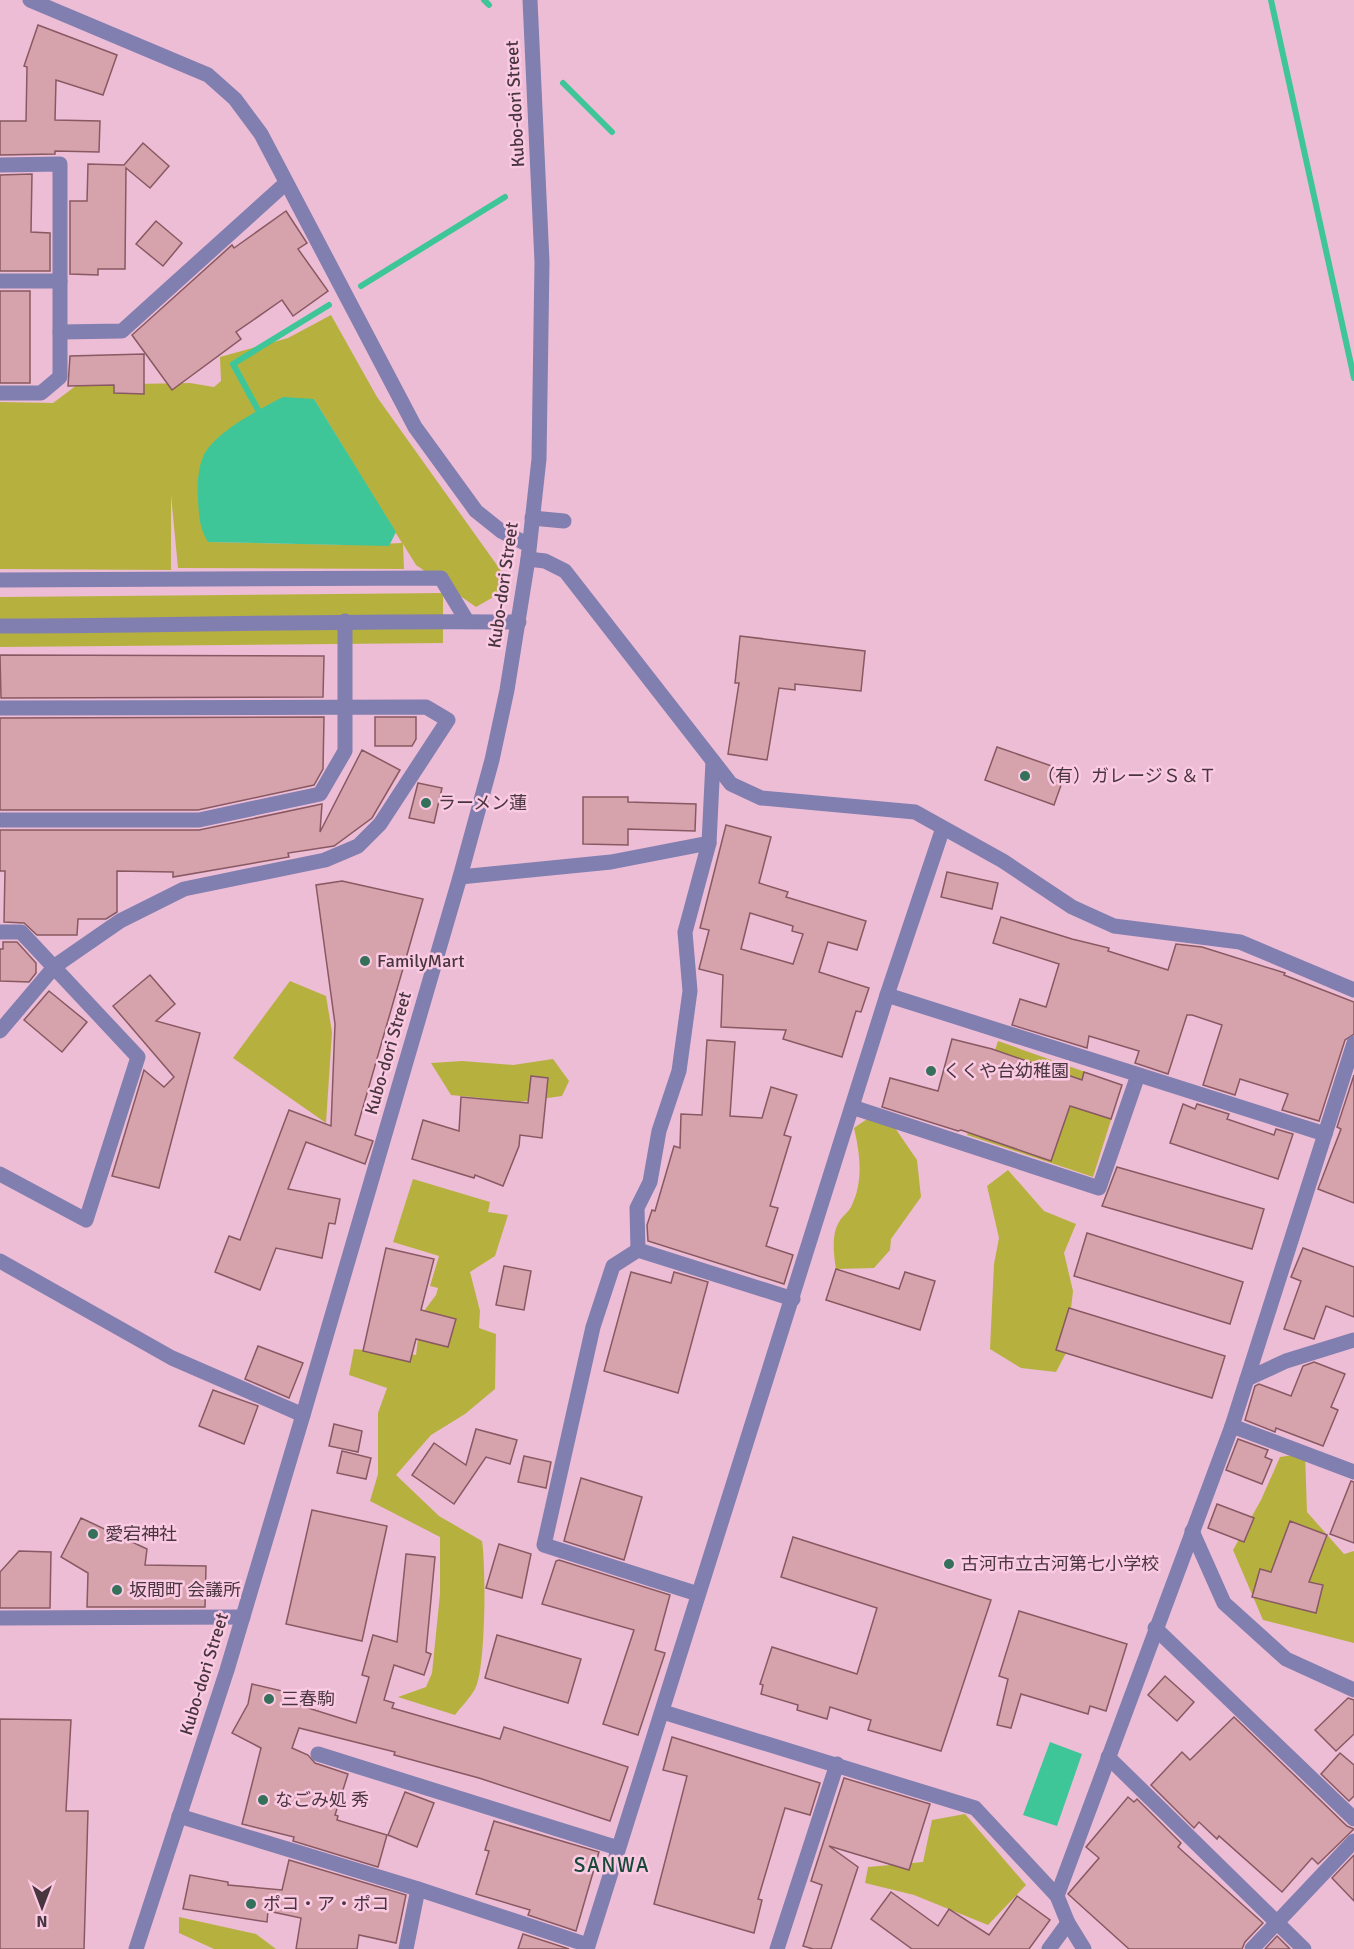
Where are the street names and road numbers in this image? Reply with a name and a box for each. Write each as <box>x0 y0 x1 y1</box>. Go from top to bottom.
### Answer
street label: Kubo-dori Street <box>501 40 529 168</box>
street label: Kubo-dori Street <box>483 521 523 649</box>
street label: Kubo-dori Street <box>360 989 416 1117</box>
street label: Kubo-dori Street <box>175 1610 233 1738</box>

